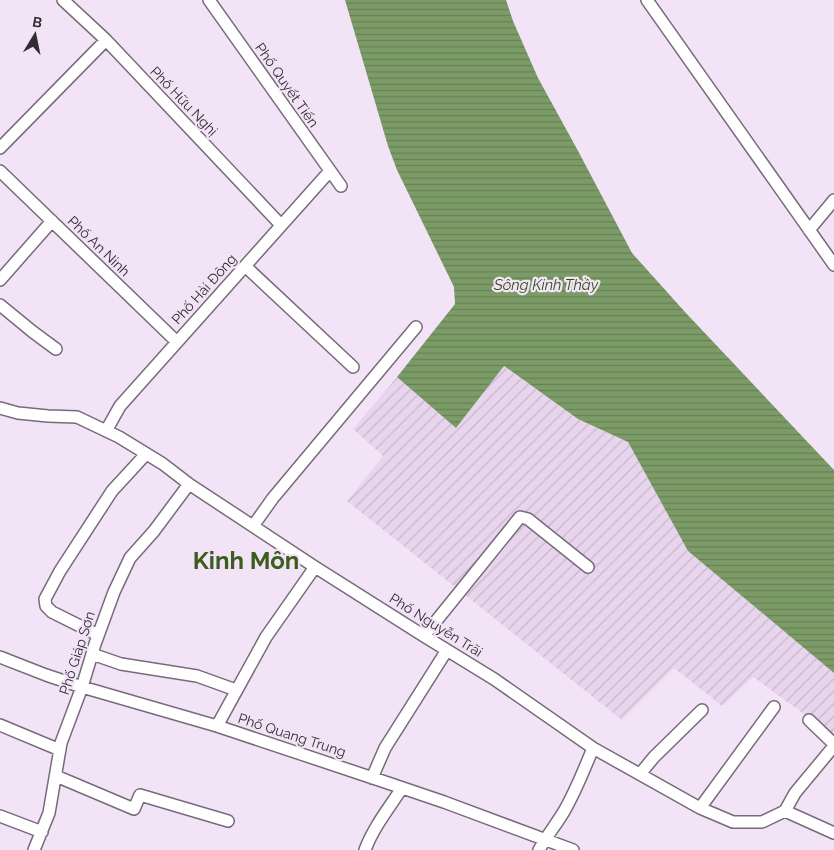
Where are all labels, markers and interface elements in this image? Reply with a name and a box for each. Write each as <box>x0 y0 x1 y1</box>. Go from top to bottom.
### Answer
north arrow <box>10 10 60 60</box>
text: B <box>31 13 44 31</box>
street label: Phố Quyết Tiến <box>252 40 322 130</box>
street label: Phố Hữu Nghị <box>147 63 221 139</box>
street label: Phố An Ninh <box>65 213 133 279</box>
street label: Phố Hải Đông <box>168 251 240 327</box>
water label: Sông Kinh Thầy <box>493 276 599 294</box>
district label: Kinh Môn <box>193 546 299 575</box>
street label: Phố Nguyễn Trãi <box>387 590 485 660</box>
street label: Phố Giáp Sơn <box>56 609 98 697</box>
street label: Phố Quang Trung <box>236 710 348 760</box>

